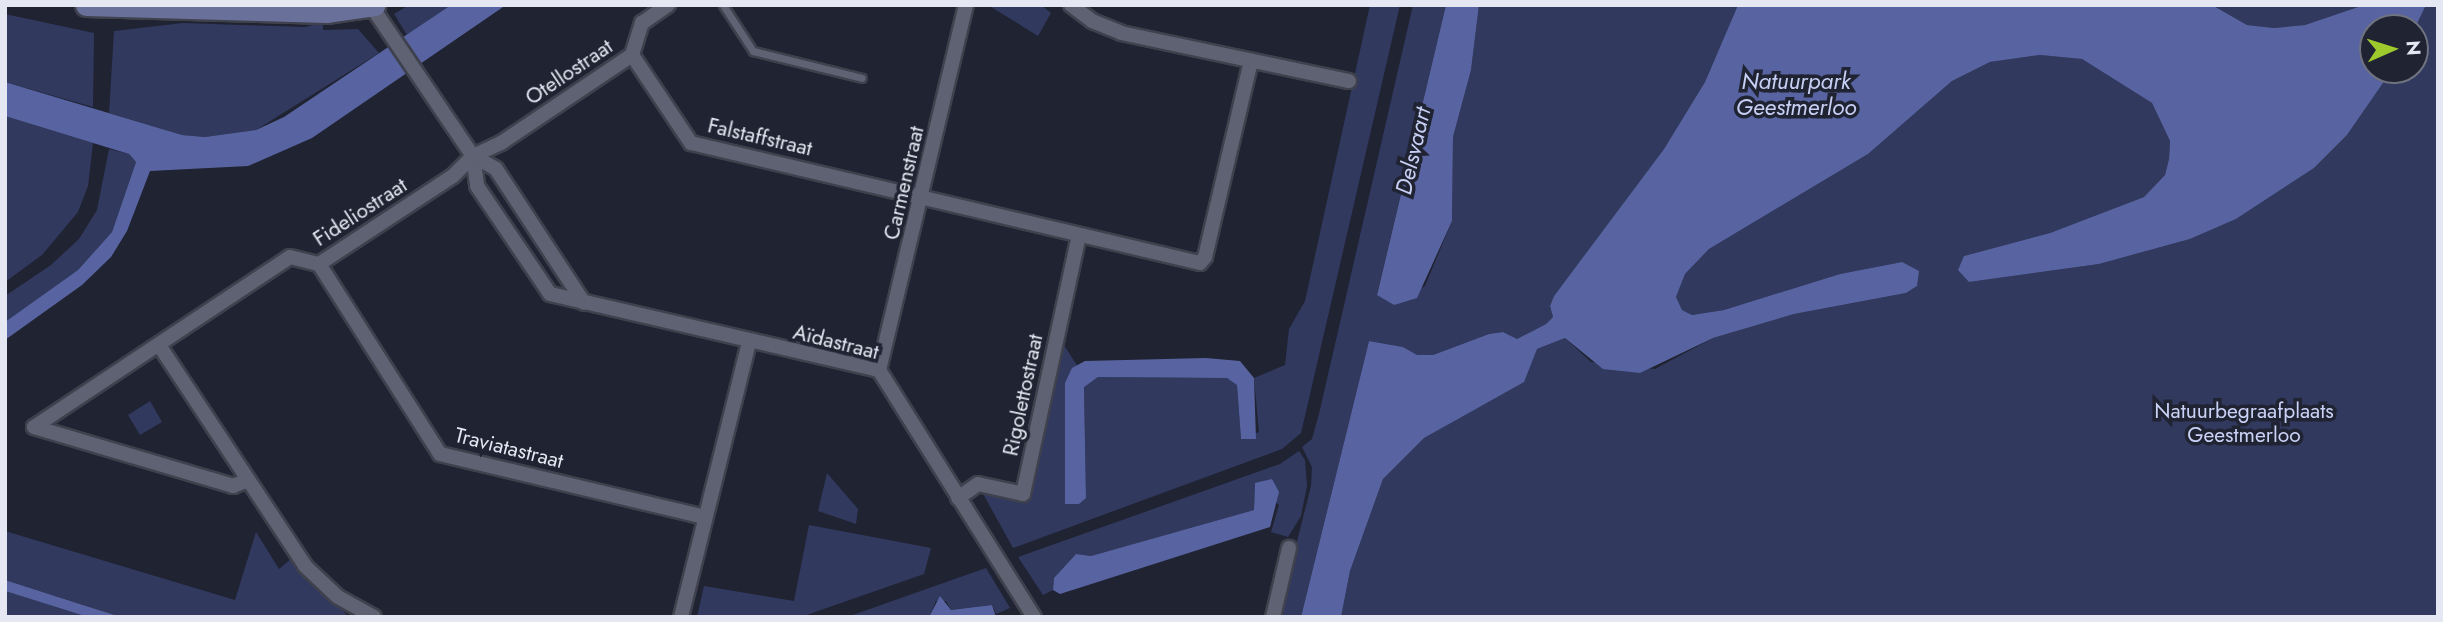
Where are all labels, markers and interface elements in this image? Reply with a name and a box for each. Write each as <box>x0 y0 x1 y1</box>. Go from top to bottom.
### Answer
north arrow <box>2359 14 2429 84</box>
street label: Otellostraat <box>521 34 617 110</box>
text: N <box>2400 40 2427 56</box>
water label: Natuurpark Geestmerloo <box>1736 67 1856 121</box>
water label: Delsvaart <box>1390 105 1436 197</box>
street label: Falstaffstraat <box>705 113 815 161</box>
street label: Carmenstraat <box>879 124 929 242</box>
street label: Fideliostraat <box>308 172 412 252</box>
street label: Aïdastraat <box>791 319 881 365</box>
street label: Rigolettostraat <box>998 332 1048 458</box>
park label: Natuurbegraafplaats Geestmerloo <box>2154 398 2334 448</box>
street label: Traviatastraat <box>452 422 566 474</box>

